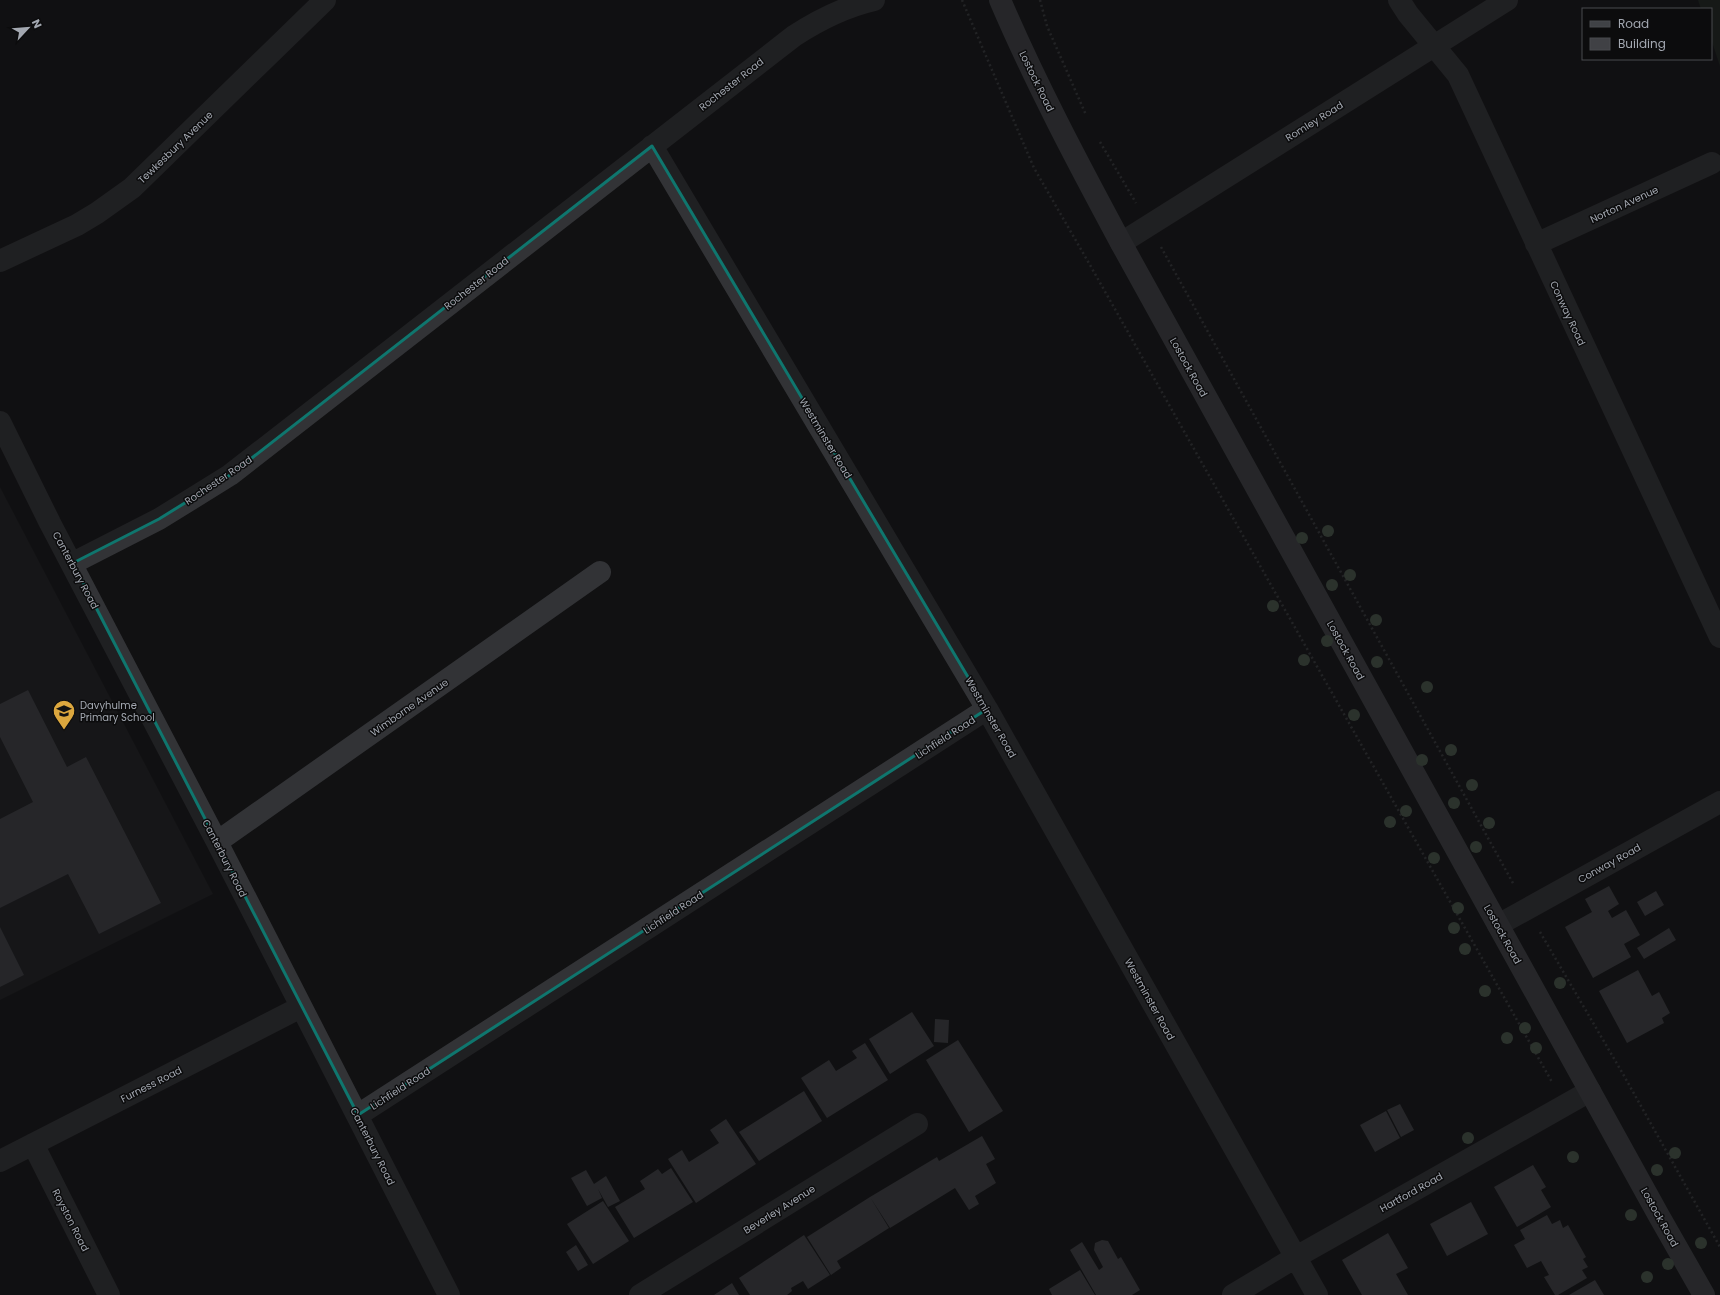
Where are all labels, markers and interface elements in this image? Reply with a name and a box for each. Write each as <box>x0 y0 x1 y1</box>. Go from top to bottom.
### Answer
north arrow <box>8 8 48 48</box>
legend <box>1582 8 1712 60</box>
text: Road <box>1618 15 1649 32</box>
text: N <box>28 16 46 31</box>
text: Building <box>1618 35 1666 52</box>
street label: Lostock Road <box>1015 48 1058 114</box>
street label: Rochester Road <box>696 54 767 115</box>
street label: Romley Road <box>1282 98 1346 145</box>
street label: Tewkesbury Avenue <box>134 108 216 187</box>
street label: Norton Avenue <box>1588 182 1661 227</box>
street label: Rochester Road <box>441 253 512 314</box>
street label: Conway Road <box>1546 278 1589 348</box>
street label: Lostock Road <box>1166 335 1211 400</box>
street label: Westminster Road <box>796 395 856 481</box>
street label: Rochester Road <box>181 452 255 509</box>
street label: Canterbury Road <box>49 529 102 612</box>
street label: Lostock Road <box>1323 618 1368 683</box>
street label: Westminster Road <box>961 674 1020 761</box>
street label: Wimborne Avenue <box>367 675 451 740</box>
school or university icon: Davyhulme Primary School <box>51 698 77 731</box>
place label: Davyhulme Primary School <box>80 698 155 725</box>
street label: Lichfield Road <box>912 712 978 763</box>
street label: Canterbury Road <box>198 817 251 900</box>
street label: Conway Road <box>1575 840 1643 887</box>
street label: Lichfield Road <box>640 887 706 938</box>
street label: Lostock Road <box>1480 902 1525 967</box>
street label: Westminster Road <box>1121 956 1178 1043</box>
street label: Furness Road <box>118 1063 184 1106</box>
street label: Lichfield Road <box>367 1063 433 1114</box>
street label: Canterbury Road <box>346 1105 399 1188</box>
street label: Hartford Road <box>1377 1169 1445 1216</box>
street label: Beverley Avenue <box>740 1181 818 1238</box>
street label: Lostock Road <box>1637 1185 1682 1250</box>
street label: Royston Road <box>48 1186 93 1254</box>

